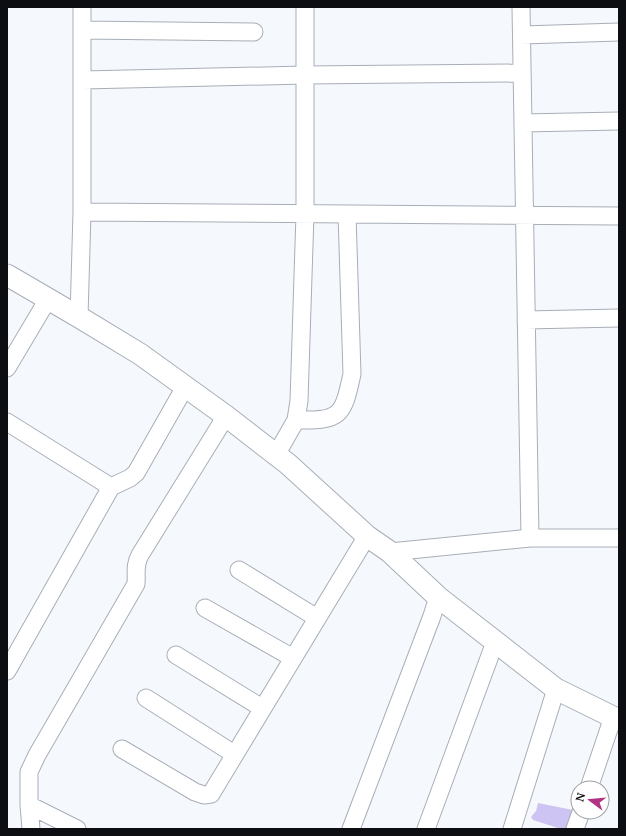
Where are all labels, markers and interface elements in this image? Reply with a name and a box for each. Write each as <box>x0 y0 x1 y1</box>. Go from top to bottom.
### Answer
north arrow <box>570 780 610 820</box>
text: N <box>572 791 588 803</box>

